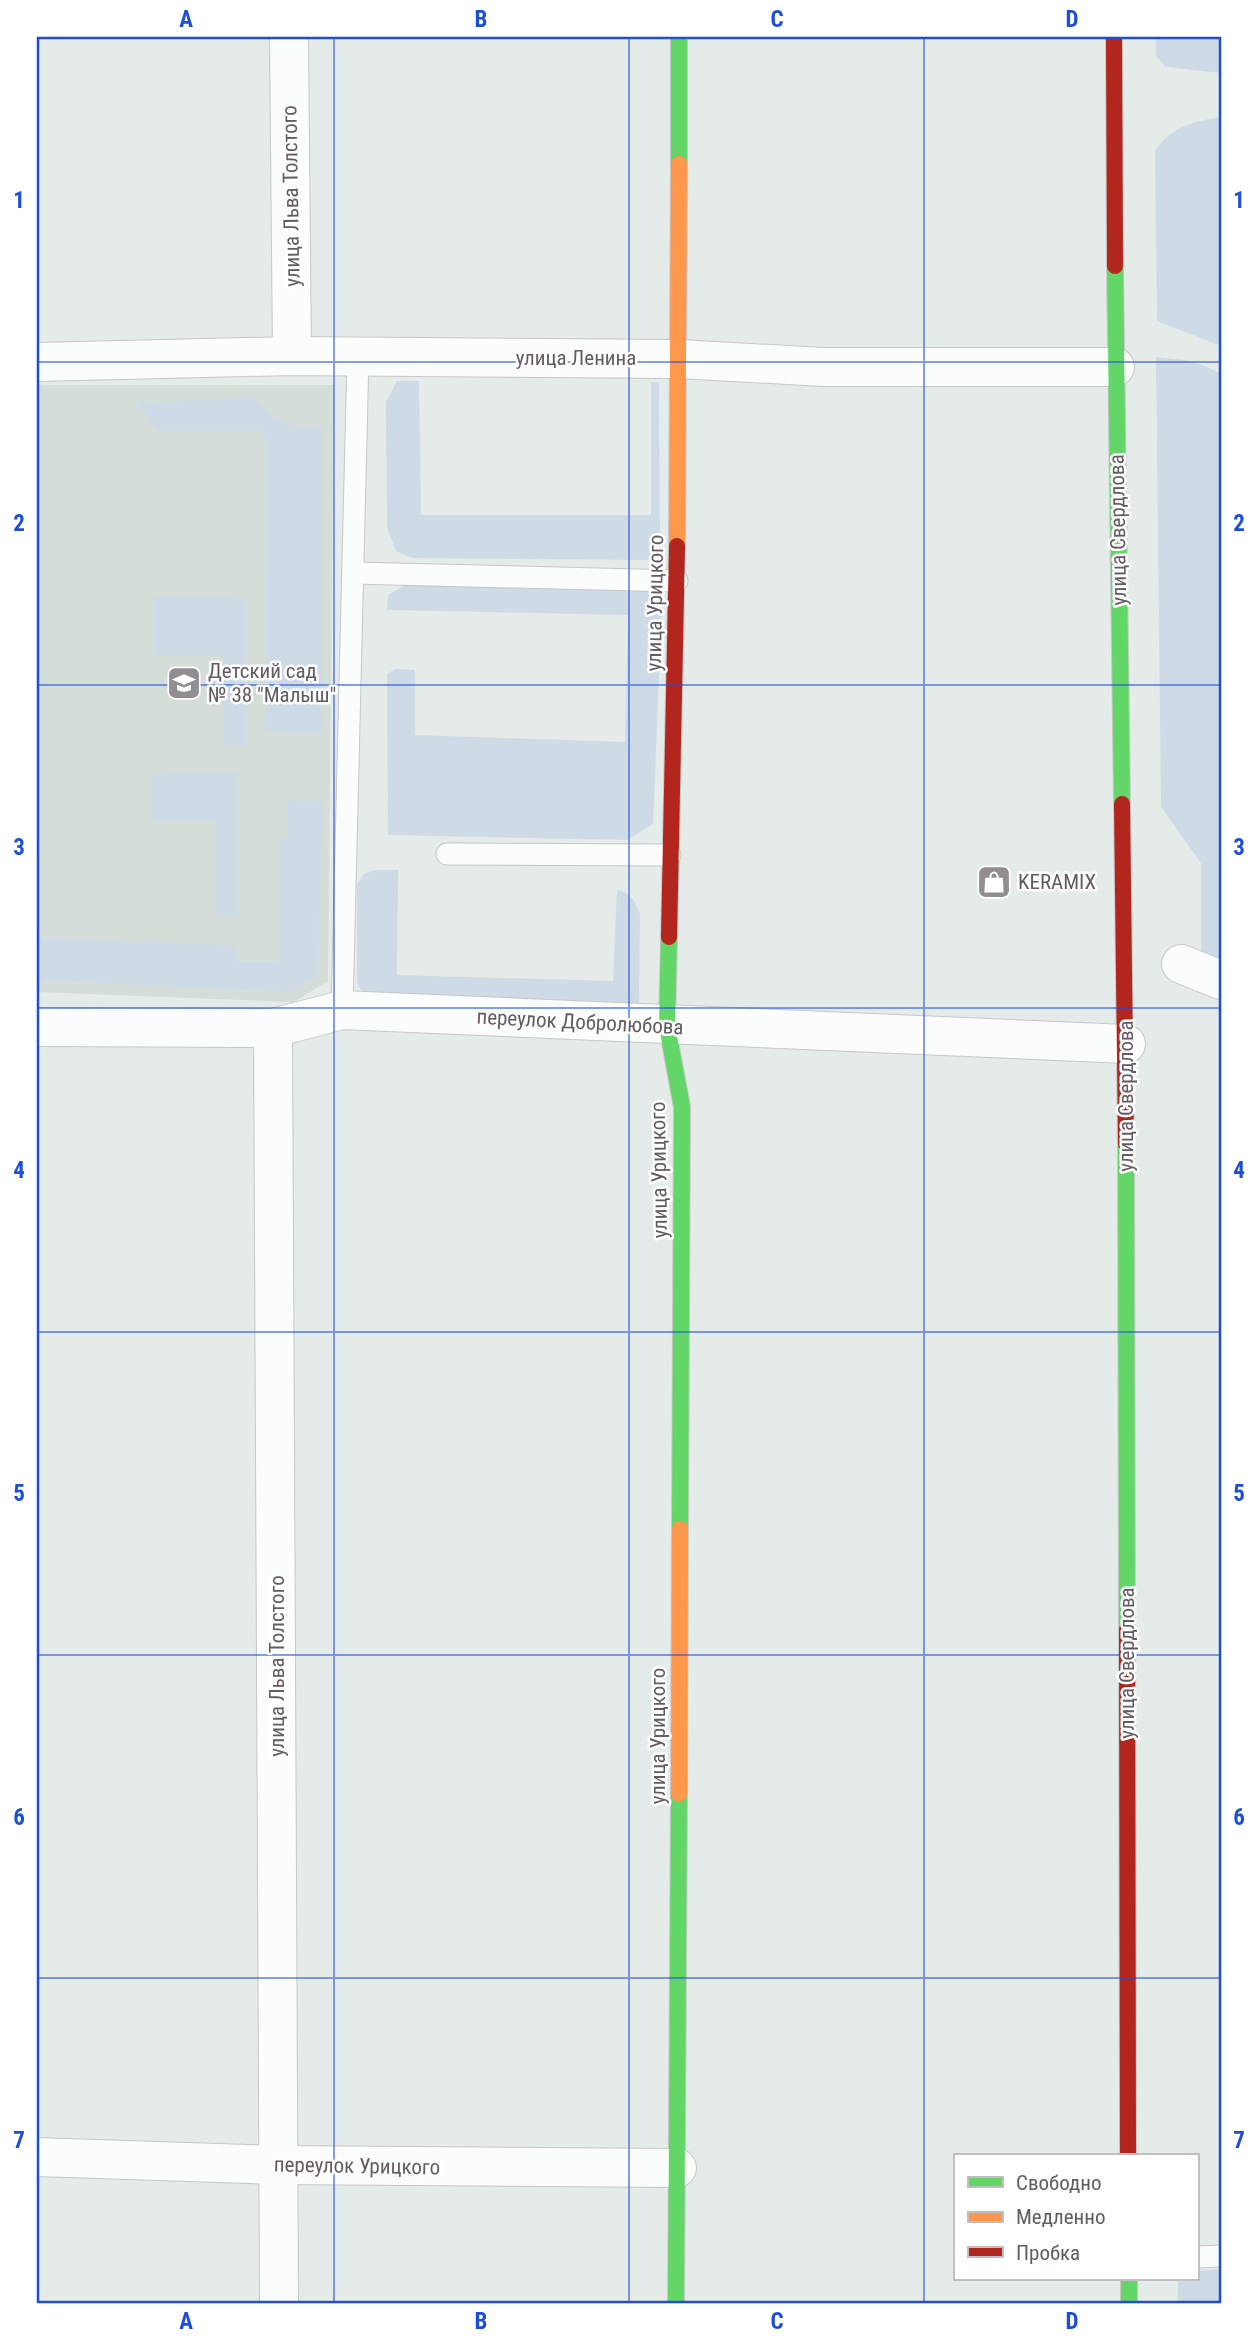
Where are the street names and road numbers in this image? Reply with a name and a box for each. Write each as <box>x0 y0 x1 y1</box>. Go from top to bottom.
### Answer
street label: улица Льва Толстого <box>277 105 305 287</box>
street label: улица Ленина <box>516 346 636 370</box>
street label: улица Свердлова <box>1105 454 1131 606</box>
street label: улица Урицкого <box>642 534 668 672</box>
street label: переулок Добролюбова <box>476 1005 684 1039</box>
street label: улица Свердлова <box>1114 1020 1138 1172</box>
street label: улица Урицкого <box>646 1101 672 1239</box>
street label: улица Льва Толстого <box>265 1575 289 1757</box>
street label: улица Свердлова <box>1115 1587 1139 1739</box>
street label: улица Урицкого <box>646 1668 670 1804</box>
street label: переулок Урицкого <box>274 2153 440 2179</box>

